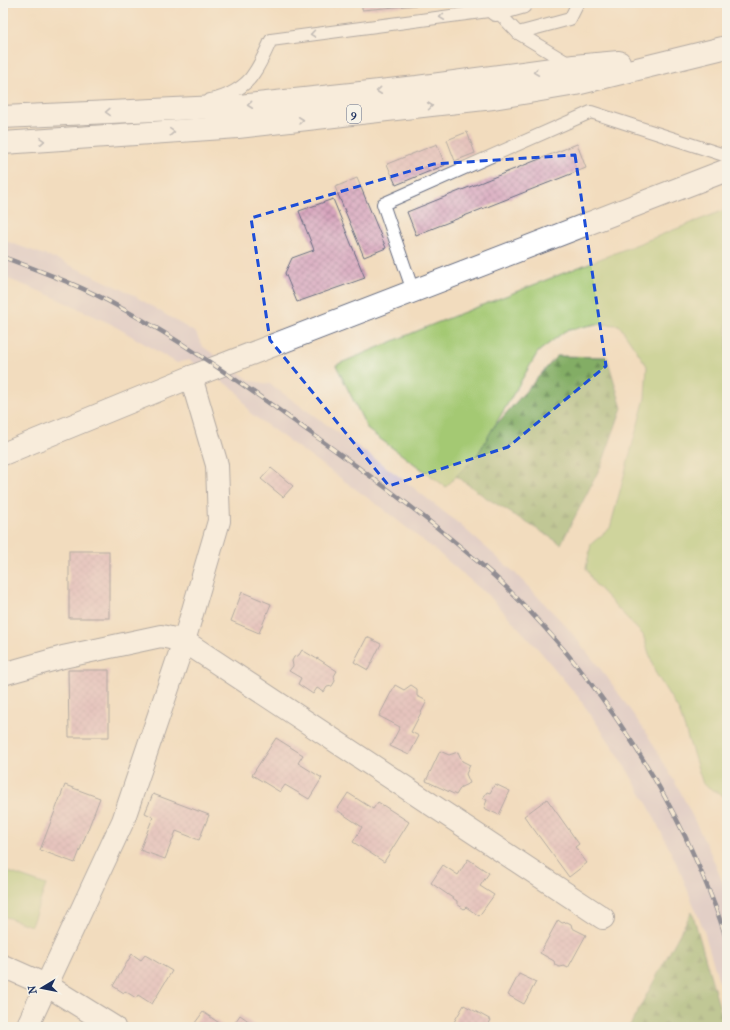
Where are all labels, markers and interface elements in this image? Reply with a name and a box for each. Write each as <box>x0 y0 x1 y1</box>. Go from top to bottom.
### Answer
one-way arrow <box>439 12 445 21</box>
one-way arrow <box>310 29 317 38</box>
one-way arrow <box>533 67 539 76</box>
one-way arrow <box>376 87 382 96</box>
one-way arrow <box>247 101 253 110</box>
one-way arrow <box>427 101 433 110</box>
road number: 9 <box>347 105 361 123</box>
one-way arrow <box>105 108 111 117</box>
one-way arrow <box>298 116 304 125</box>
one-way arrow <box>169 127 175 136</box>
one-way arrow <box>39 136 45 145</box>
north arrow <box>22 968 62 1008</box>
text: N <box>25 984 40 995</box>

